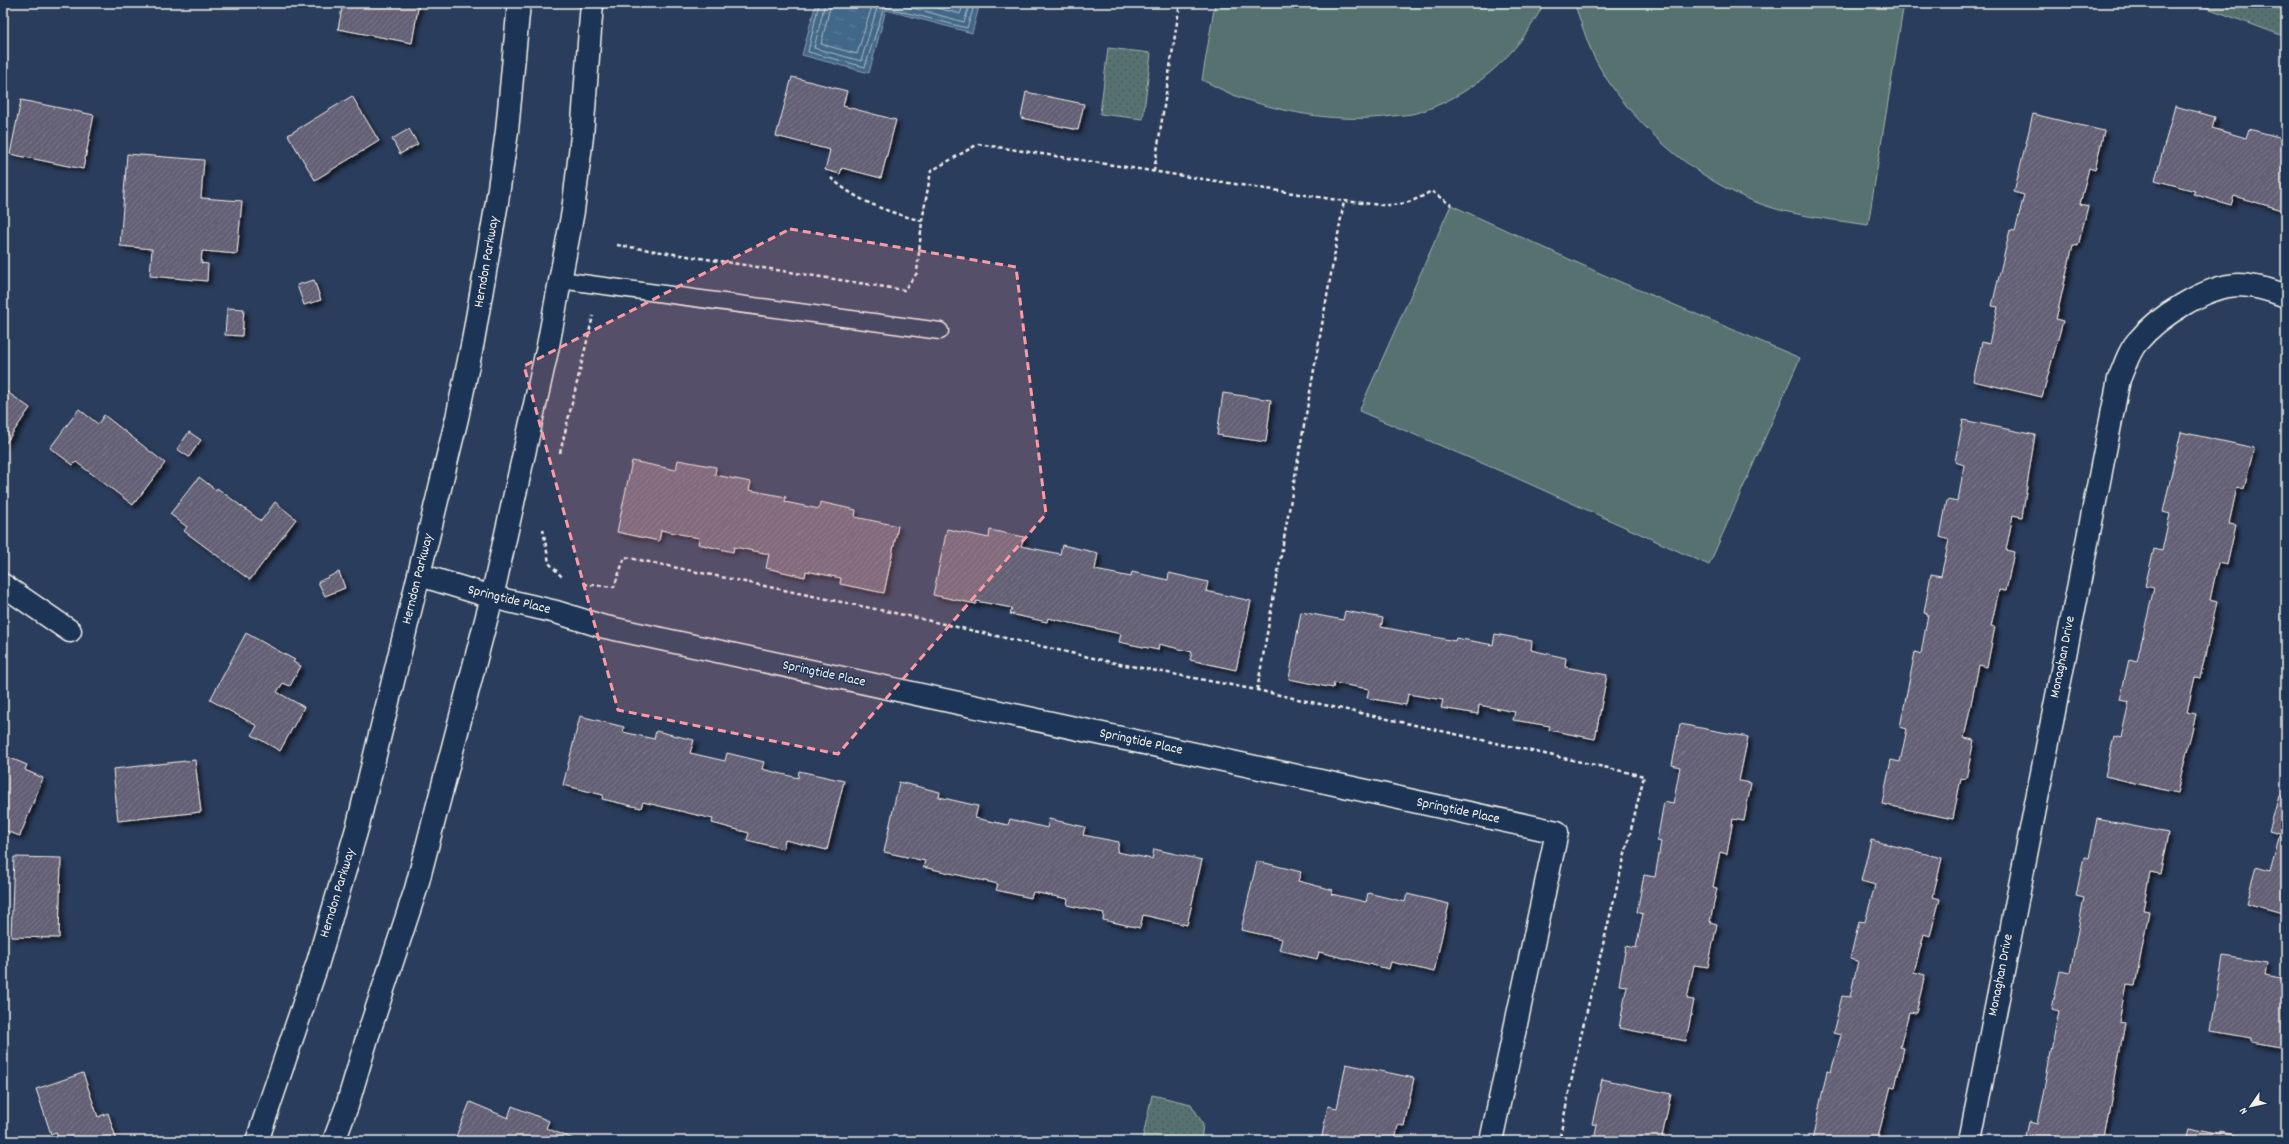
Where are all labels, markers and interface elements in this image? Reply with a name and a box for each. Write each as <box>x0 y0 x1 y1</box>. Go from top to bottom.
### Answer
street label: Herndon Parkway <box>469 214 505 309</box>
street label: Herndon Parkway <box>397 531 439 626</box>
street label: Springtide Place <box>465 580 553 620</box>
street label: Monaghan Drive <box>2045 614 2081 700</box>
street label: Springtide Place <box>781 655 867 693</box>
street label: Springtide Place <box>1098 723 1184 761</box>
street label: Springtide Place <box>1415 792 1501 830</box>
street label: Herndon Parkway <box>315 846 361 940</box>
street label: Monaghan Drive <box>1983 932 2019 1018</box>
north arrow <box>2231 1086 2271 1126</box>
text: N <box>2236 1103 2253 1117</box>

